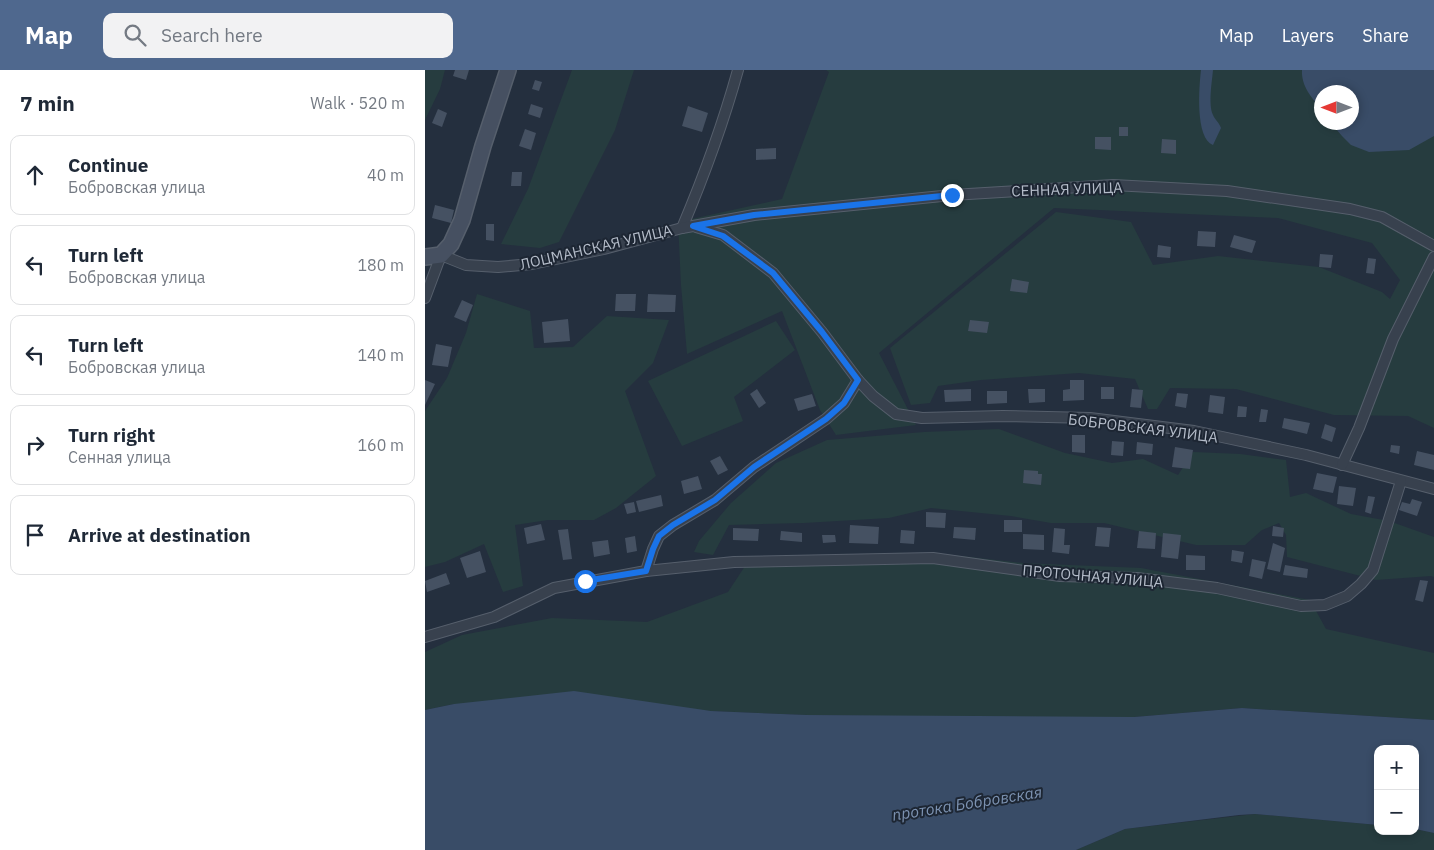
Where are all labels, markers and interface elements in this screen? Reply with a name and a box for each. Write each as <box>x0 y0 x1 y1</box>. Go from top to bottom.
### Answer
search box <box>103 13 453 58</box>
text: Map <box>25 19 73 51</box>
icon: search <box>121 21 149 49</box>
text: Search here <box>161 23 263 47</box>
text: Map <box>1219 24 1254 47</box>
text: Layers <box>1282 24 1334 47</box>
text: Share <box>1362 24 1409 47</box>
north arrow <box>1314 85 1359 130</box>
text: 7 min <box>20 89 75 117</box>
text: Walk · 520 m <box>310 93 405 113</box>
text: Continue <box>68 153 148 177</box>
icon: ahead <box>21 161 49 189</box>
text: 40 m <box>367 165 404 185</box>
text: Бобровская улица <box>68 177 205 197</box>
street label: СЕННАЯ УЛИЦА <box>1011 178 1123 200</box>
route end <box>941 184 964 207</box>
street label: ЛОЦМАНСКАЯ УЛИЦА <box>518 220 674 274</box>
text: Turn left <box>68 243 144 267</box>
icon: left <box>21 251 49 279</box>
text: 180 m <box>357 255 404 275</box>
text: Бобровская улица <box>68 267 205 287</box>
text: Turn left <box>68 333 144 357</box>
icon: left <box>21 341 49 369</box>
text: 140 m <box>357 345 404 365</box>
text: Бобровская улица <box>68 357 205 377</box>
street label: БОБРОВСКАЯ УЛИЦА <box>1067 409 1219 447</box>
text: Turn right <box>68 423 155 447</box>
icon: right <box>21 431 49 459</box>
text: 160 m <box>357 435 404 455</box>
text: Сенная улица <box>68 447 171 467</box>
icon: arrive <box>21 521 49 549</box>
text: Arrive at destination <box>68 523 251 547</box>
street label: ПРОТОЧНАЯ УЛИЦА <box>1022 560 1165 592</box>
route start <box>574 570 597 593</box>
map controls <box>1374 745 1419 835</box>
button: + <box>1374 745 1419 790</box>
water label: протока Бобровская <box>891 781 1043 825</box>
button: − <box>1374 790 1419 835</box>

